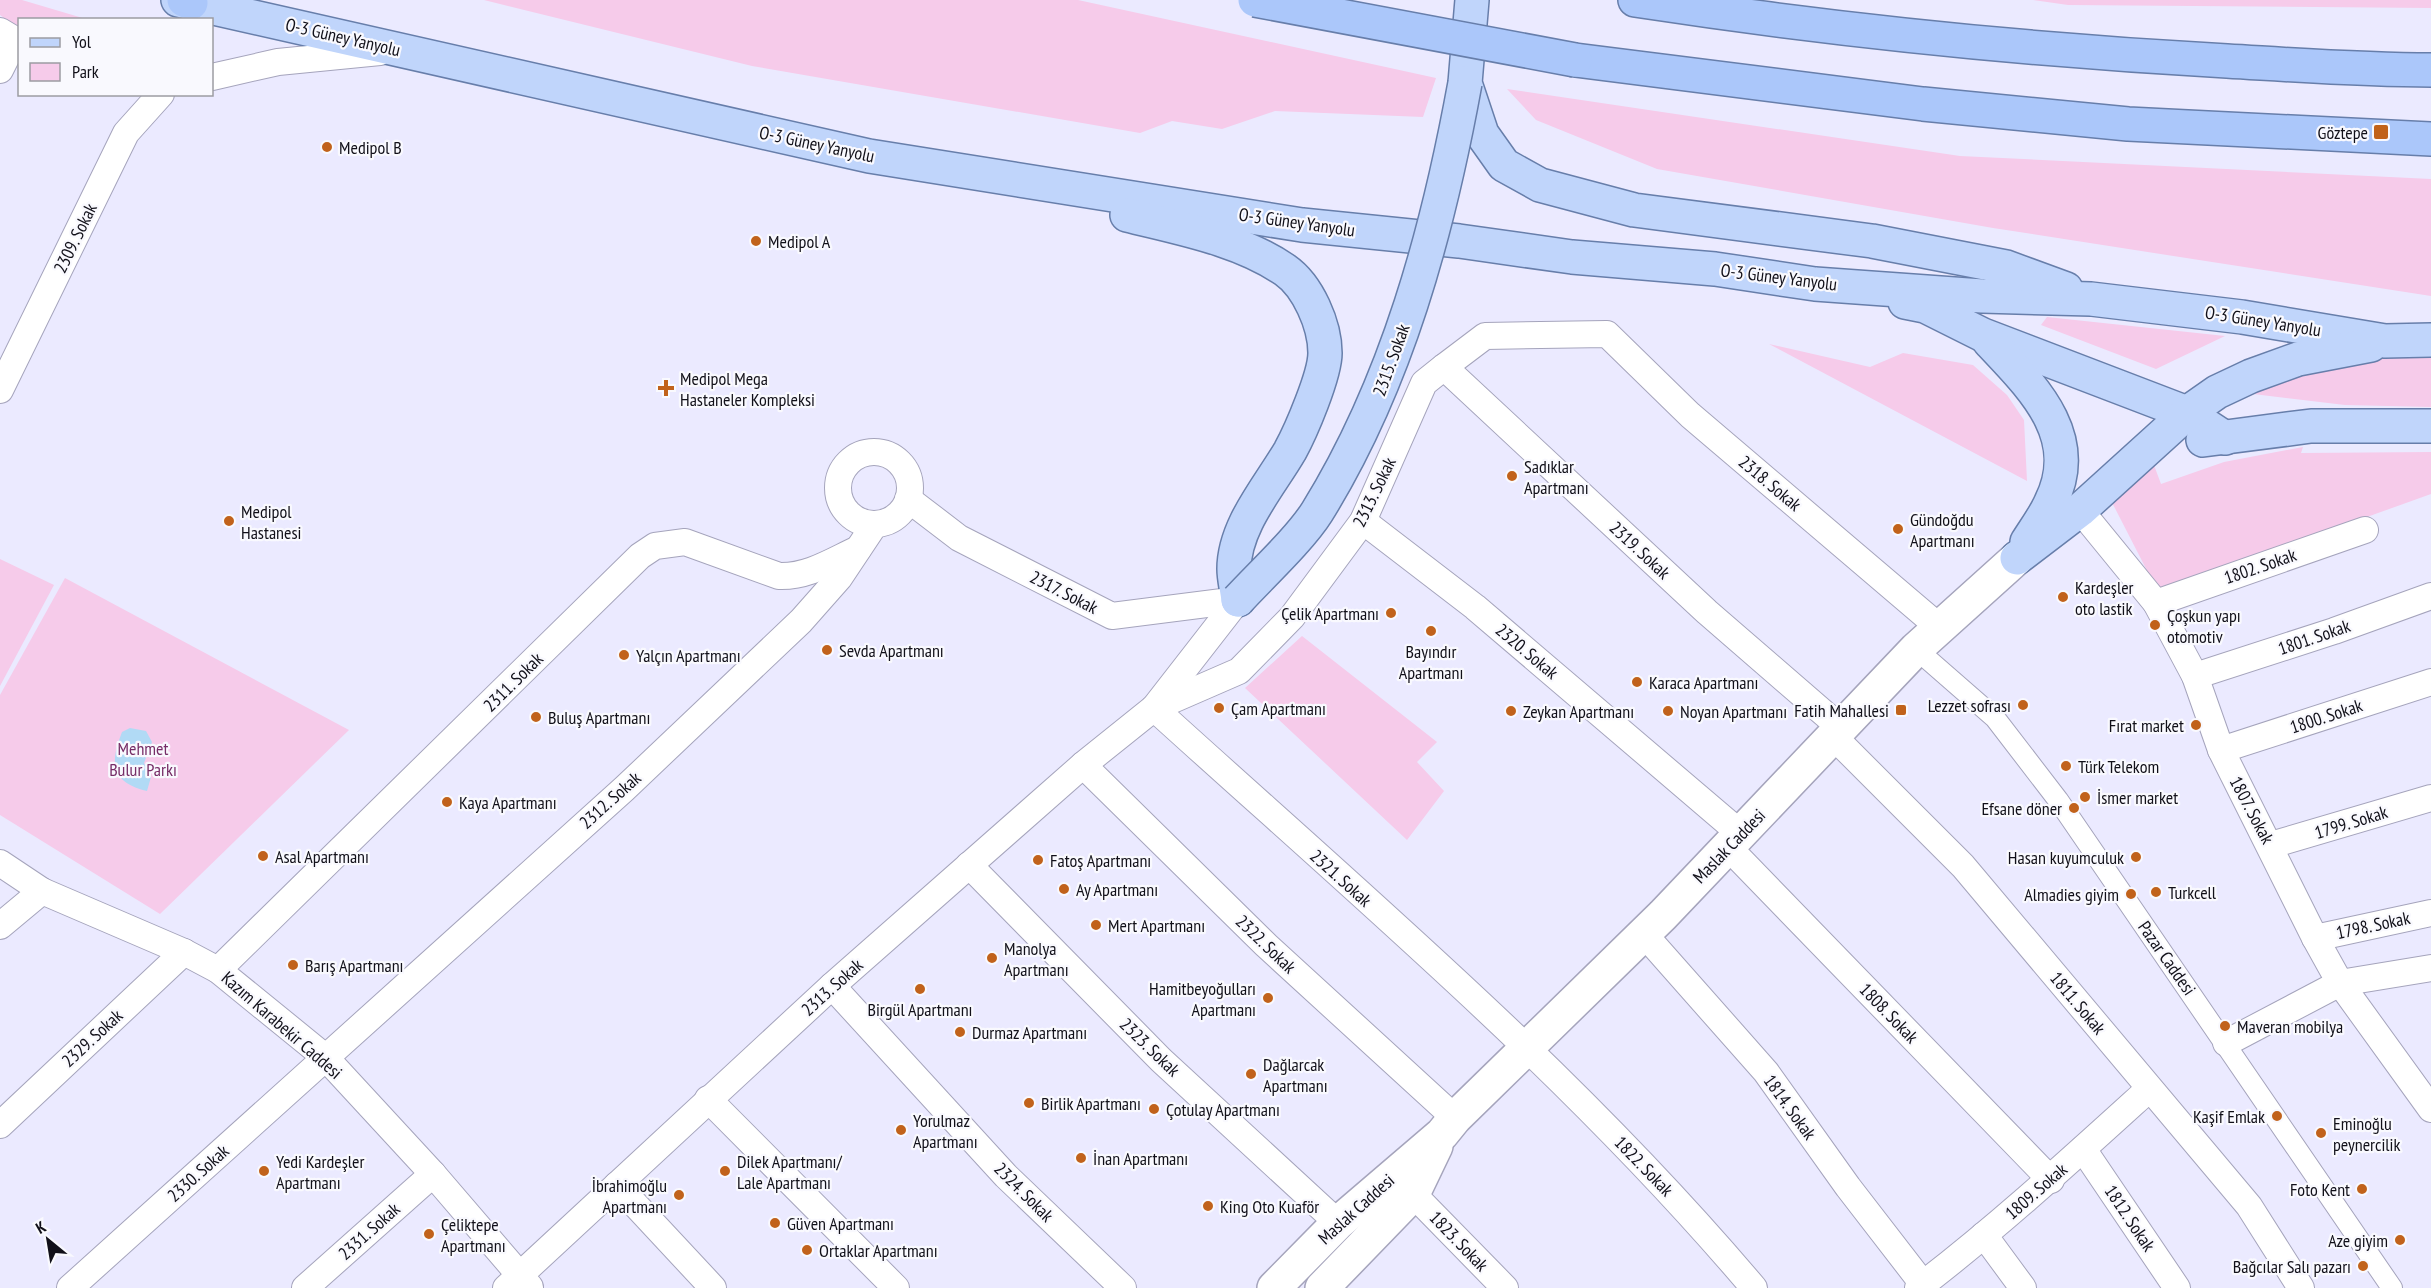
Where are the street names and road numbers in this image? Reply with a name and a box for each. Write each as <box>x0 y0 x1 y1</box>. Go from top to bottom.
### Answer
street label: O-3 Güney Yanyolu <box>283 13 403 61</box>
street label: O-3 Güney Yanyolu <box>757 121 877 167</box>
street label: 2309. Sokak <box>48 199 102 277</box>
street label: O-3 Güney Yanyolu <box>1237 202 1357 242</box>
street label: O-3 Güney Yanyolu <box>1719 258 1839 296</box>
street label: O-3 Güney Yanyolu <box>2203 300 2323 342</box>
street label: 2315. Sokak <box>1367 321 1415 399</box>
street label: 2318. Sokak <box>1734 450 1806 516</box>
street label: 2313. Sokak <box>1347 453 1401 531</box>
street label: 2319. Sokak <box>1605 516 1675 584</box>
street label: 1802. Sokak <box>2221 543 2299 589</box>
street label: 2317. Sokak <box>1026 565 1102 619</box>
street label: 1801. Sokak <box>2275 614 2353 660</box>
street label: 2320. Sokak <box>1491 618 1563 684</box>
street label: 2311. Sokak <box>478 647 548 717</box>
street label: 1800. Sokak <box>2287 693 2365 739</box>
street label: 2312. Sokak <box>574 766 646 834</box>
street label: 1807. Sokak <box>2225 772 2279 848</box>
street label: 1799. Sokak <box>2312 800 2390 844</box>
street label: Maslak Caddesi <box>1688 804 1770 888</box>
street label: 2321. Sokak <box>1305 844 1377 912</box>
street label: 1798. Sokak <box>2334 906 2412 944</box>
street label: 2322. Sokak <box>1231 910 1301 978</box>
street label: Pazar Caddesi <box>2133 916 2201 1000</box>
street label: 2313. Sokak <box>796 953 868 1021</box>
street label: Kazım Karabekir Caddesi <box>217 966 347 1084</box>
street label: 1811. Sokak <box>2045 967 2111 1039</box>
street label: 1808. Sokak <box>1855 978 1923 1048</box>
street label: 2329. Sokak <box>57 1004 127 1072</box>
street label: 2323. Sokak <box>1115 1013 1185 1081</box>
street label: 1814. Sokak <box>1759 1070 1821 1144</box>
street label: 1822. Sokak <box>1610 1131 1678 1201</box>
street label: 2330. Sokak <box>162 1139 234 1207</box>
street label: 2324. Sokak <box>989 1157 1059 1227</box>
street label: 1809. Sokak <box>2000 1158 2072 1224</box>
street label: Maslak Caddesi <box>1313 1169 1399 1249</box>
street label: 1812. Sokak <box>2100 1181 2160 1255</box>
street label: 2331. Sokak <box>333 1197 405 1265</box>
street label: 1823. Sokak <box>1425 1206 1493 1276</box>

